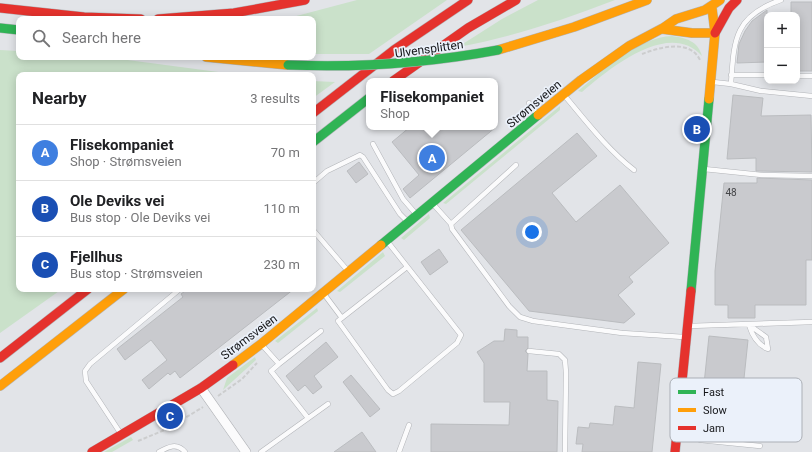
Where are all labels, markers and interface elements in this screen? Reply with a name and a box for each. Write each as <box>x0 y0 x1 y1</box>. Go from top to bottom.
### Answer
map controls <box>764 12 800 84</box>
button: + <box>764 12 800 48</box>
search box <box>16 16 316 60</box>
icon: search <box>30 27 52 49</box>
text: Search here <box>62 29 141 47</box>
street label: Ulvensplitten <box>394 37 464 61</box>
button: − <box>764 48 800 84</box>
street label: Strømsveien <box>504 77 564 131</box>
popup <box>366 78 498 130</box>
text: Nearby <box>32 88 87 108</box>
text: Flisekompaniet <box>380 88 484 106</box>
text: 3 results <box>250 91 300 106</box>
text: Shop <box>380 106 410 121</box>
pin: B <box>684 114 710 144</box>
text: Flisekompaniet <box>70 136 173 154</box>
pin: A <box>419 143 445 173</box>
text: A <box>41 145 49 160</box>
text: 70 m <box>271 145 300 160</box>
text: Shop · Strømsveien <box>70 154 182 169</box>
house number: 48 <box>725 187 737 198</box>
text: Ole Deviks vei <box>70 192 164 210</box>
text: B <box>41 201 49 216</box>
text: 110 m <box>263 201 300 216</box>
text: Bus stop · Ole Deviks vei <box>70 210 210 225</box>
your location <box>522 222 542 242</box>
text: Fjellhus <box>70 248 123 266</box>
text: C <box>41 257 49 272</box>
text: 230 m <box>263 257 300 272</box>
text: Bus stop · Strømsveien <box>70 266 203 281</box>
street label: Strømsveien <box>218 311 280 363</box>
legend <box>670 378 802 442</box>
text: Fast <box>703 386 725 399</box>
pin: C <box>157 401 183 431</box>
text: Slow <box>703 404 727 417</box>
text: Jam <box>703 422 725 435</box>

